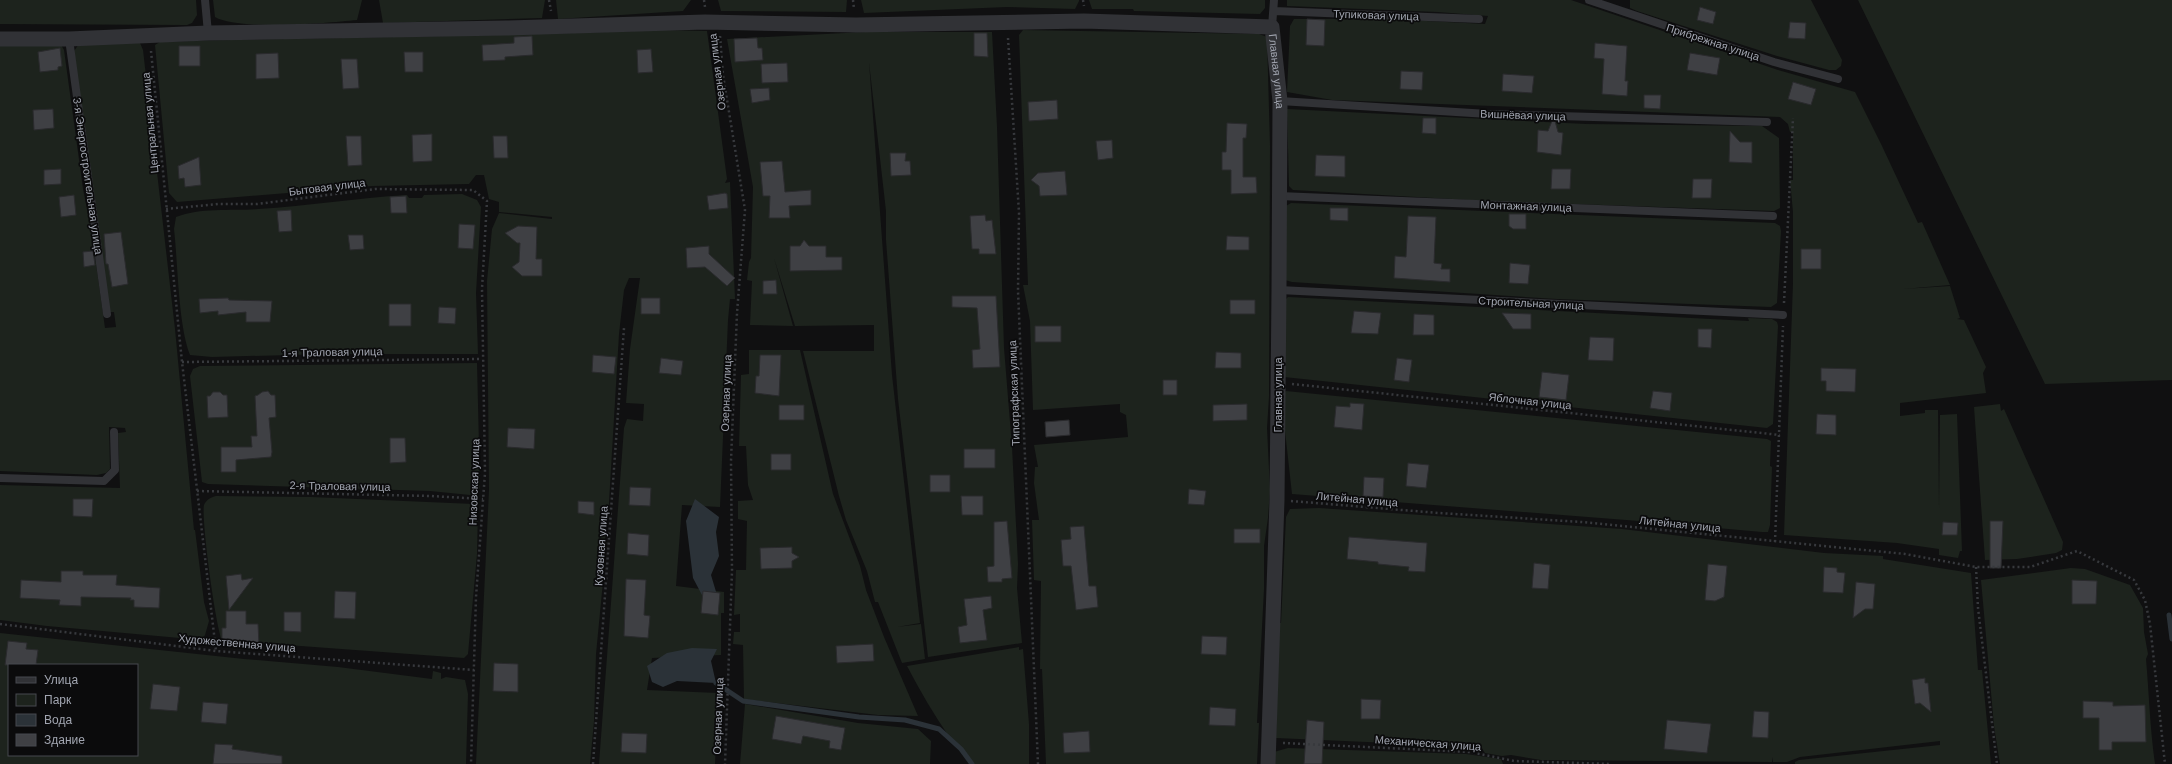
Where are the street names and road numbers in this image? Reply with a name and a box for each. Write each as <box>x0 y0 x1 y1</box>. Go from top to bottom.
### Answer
street label: Тупиковая улица <box>1333 8 1420 23</box>
street label: Прибрежная улица <box>1665 21 1762 63</box>
street label: Озерная улица <box>706 32 728 111</box>
street label: Главная улица <box>1267 33 1286 110</box>
street label: Центральная улица <box>140 71 160 174</box>
street label: 3-я Энергостроительная улица <box>71 97 105 256</box>
street label: Вишнёвая улица <box>1480 108 1567 123</box>
street label: Бытовая улица <box>288 176 367 198</box>
street label: Монтажная улица <box>1480 198 1573 214</box>
street label: Строительная улица <box>1478 294 1585 312</box>
street label: Типографская улица <box>1006 339 1022 446</box>
street label: 1-я Траловая улица <box>281 345 383 359</box>
street label: Озерная улица <box>719 353 733 432</box>
street label: Главная улица <box>1272 357 1284 433</box>
street label: Яблочная улица <box>1488 391 1573 411</box>
street label: Низовская улица <box>466 438 482 526</box>
street label: 2-я Траловая улица <box>289 479 391 493</box>
street label: Литейная улица <box>1316 489 1399 509</box>
street label: Кузовная улица <box>592 505 610 586</box>
street label: Литейная улица <box>1639 514 1722 534</box>
street label: Художественная улица <box>178 632 297 654</box>
street label: Озерная улица <box>711 676 725 755</box>
street label: Механическая улица <box>1374 733 1482 753</box>

